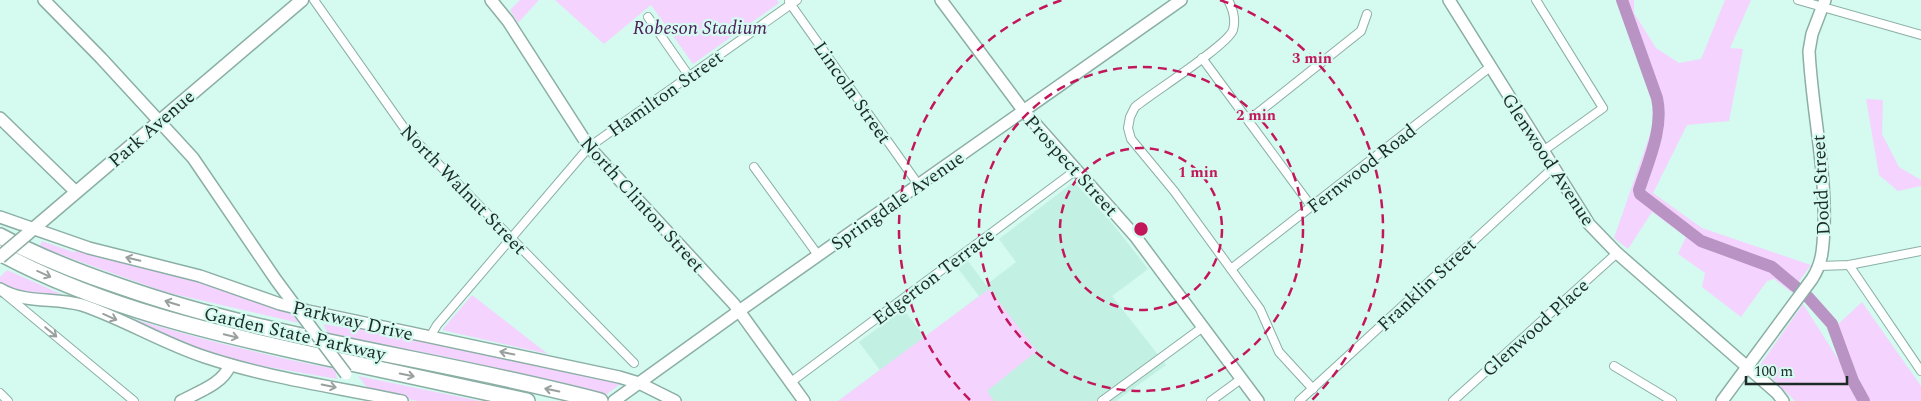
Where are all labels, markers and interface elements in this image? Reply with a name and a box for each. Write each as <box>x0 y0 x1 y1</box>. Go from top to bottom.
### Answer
park label: Robeson Stadium <box>633 14 767 43</box>
street label: Lincoln Street <box>806 36 898 150</box>
street label: Hamilton Street <box>602 43 730 145</box>
text: 3 min <box>1292 47 1332 70</box>
street label: Park Avenue <box>102 83 202 175</box>
street label: Glenwood Avenue <box>1494 88 1602 232</box>
text: 2 min <box>1236 104 1276 127</box>
street label: Prospect Street <box>1017 109 1125 224</box>
street label: Fernwood Road <box>1301 117 1423 221</box>
street label: North Walnut Street <box>393 118 533 262</box>
street label: North Clinton Street <box>573 130 711 280</box>
street label: Dodd Street <box>1804 133 1839 236</box>
street label: Springdale Avenue <box>825 144 971 258</box>
text: 1 min <box>1178 161 1218 184</box>
centre of rings <box>1132 220 1150 238</box>
street label: Edgerton Terrace <box>867 221 1001 333</box>
street label: Franklin Street <box>1371 231 1483 339</box>
one-way arrow <box>126 254 142 263</box>
one-way arrow <box>36 270 51 280</box>
street label: Glenwood Place <box>1476 272 1596 384</box>
street label: Parkway Drive <box>289 293 416 349</box>
one-way arrow <box>165 298 181 308</box>
street label: Garden State Parkway <box>201 299 389 370</box>
one-way arrow <box>103 313 118 323</box>
one-way arrow <box>44 327 57 338</box>
one-way arrow <box>223 332 239 342</box>
one-way arrow <box>499 348 515 357</box>
scale bar <box>1746 354 1847 386</box>
text: 100 m <box>1754 360 1793 383</box>
one-way arrow <box>398 371 414 380</box>
one-way arrow <box>321 382 337 391</box>
one-way arrow <box>545 385 561 394</box>

